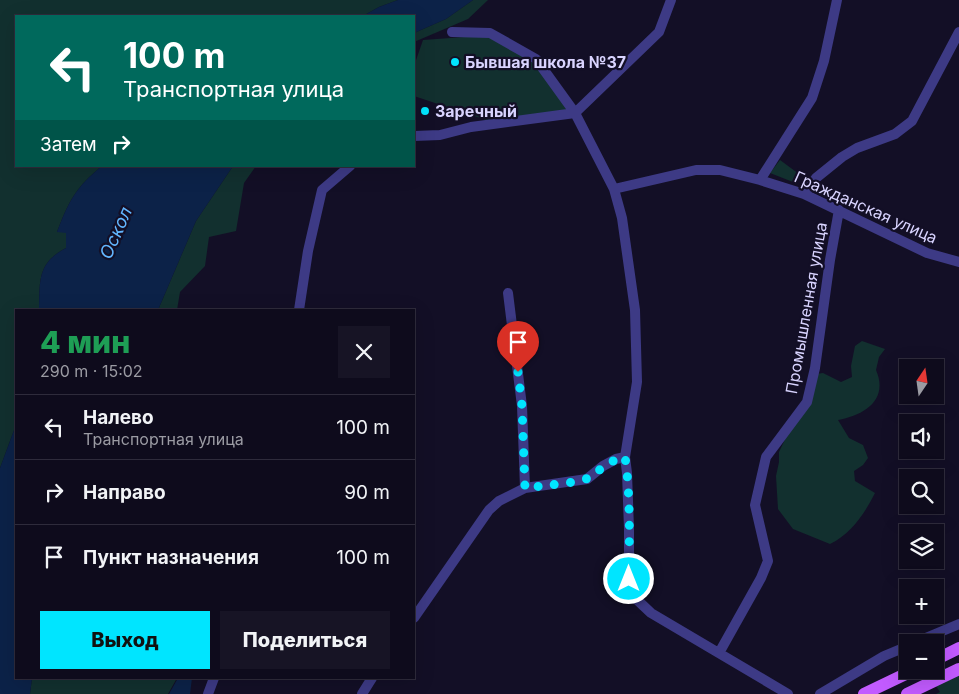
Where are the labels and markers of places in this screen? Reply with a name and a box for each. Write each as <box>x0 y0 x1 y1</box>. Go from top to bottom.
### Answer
place label: Бывшая школа №37 <box>465 52 626 72</box>
marker: Бывшая школа №37 <box>449 56 461 68</box>
place label: Заречный <box>435 101 517 121</box>
marker: Заречный <box>419 105 431 117</box>
pin <box>497 321 539 372</box>

